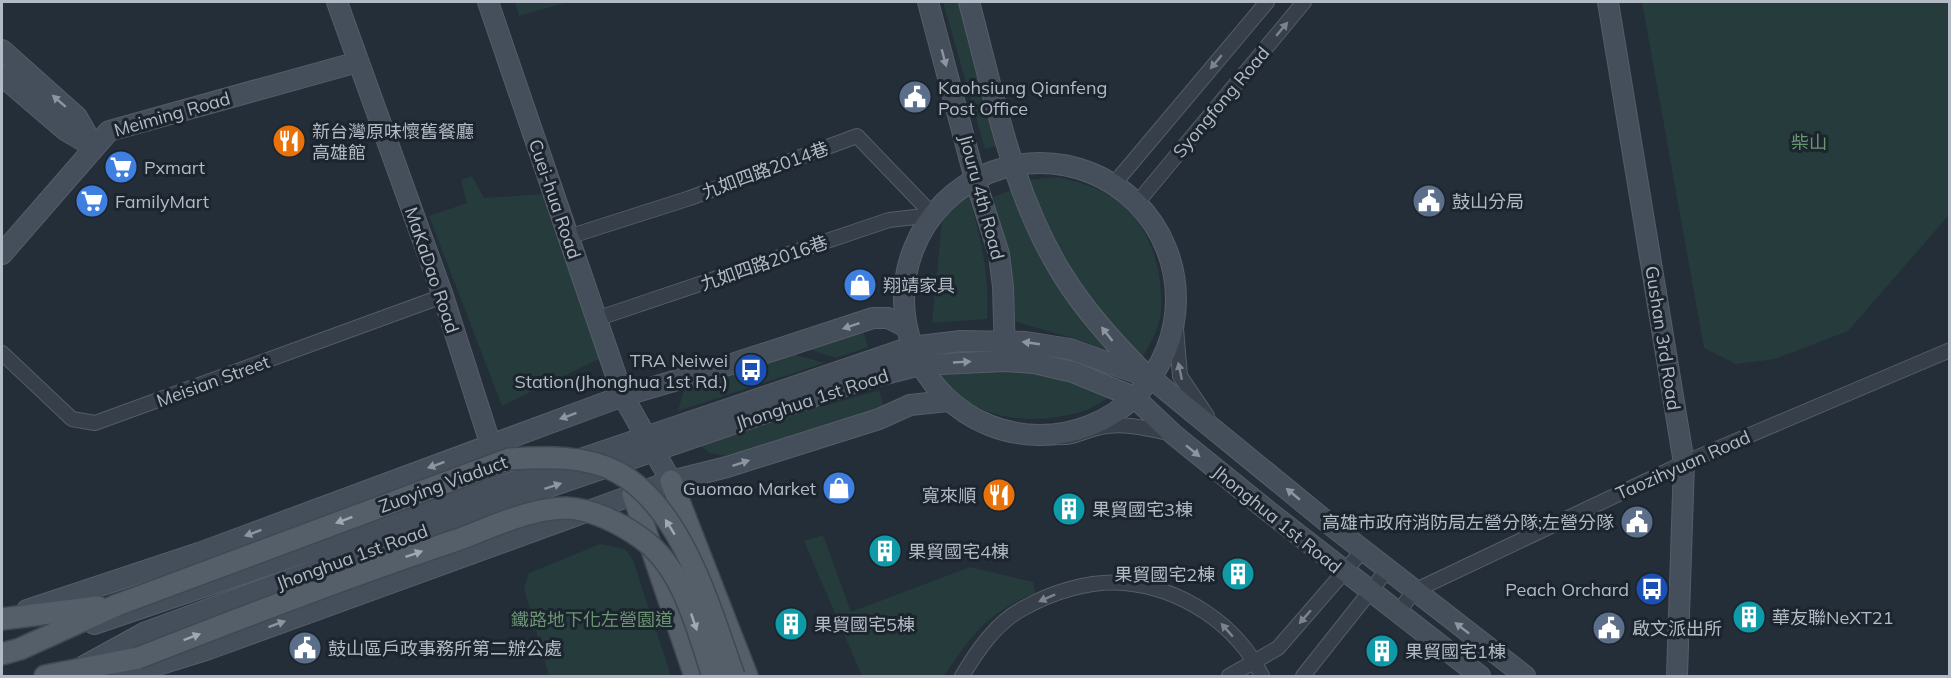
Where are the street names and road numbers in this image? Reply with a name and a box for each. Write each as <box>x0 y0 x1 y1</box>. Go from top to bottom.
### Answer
street label: Syongfong Road <box>1168 42 1274 162</box>
street label: Meiming Road <box>111 86 233 142</box>
street label: Jiouru 4th Road <box>954 132 1010 262</box>
street label: Cuei-hua Road <box>524 136 586 262</box>
street label: 九如四路2014巷 <box>698 136 832 204</box>
street label: MaKaDao Road <box>400 204 464 336</box>
street label: 九如四路2016巷 <box>697 230 831 296</box>
street label: Gushan 3rd Road <box>1640 264 1686 412</box>
street label: Meisian Street <box>153 350 273 412</box>
street label: Jhonghua 1st Road <box>733 363 891 435</box>
street label: Taozihyuan Road <box>1612 425 1754 505</box>
street label: Zuoying Viaduct <box>376 450 510 518</box>
street label: Jhonghua 1st Road <box>1208 460 1346 578</box>
street label: Jhonghua 1st Road <box>273 519 431 595</box>

